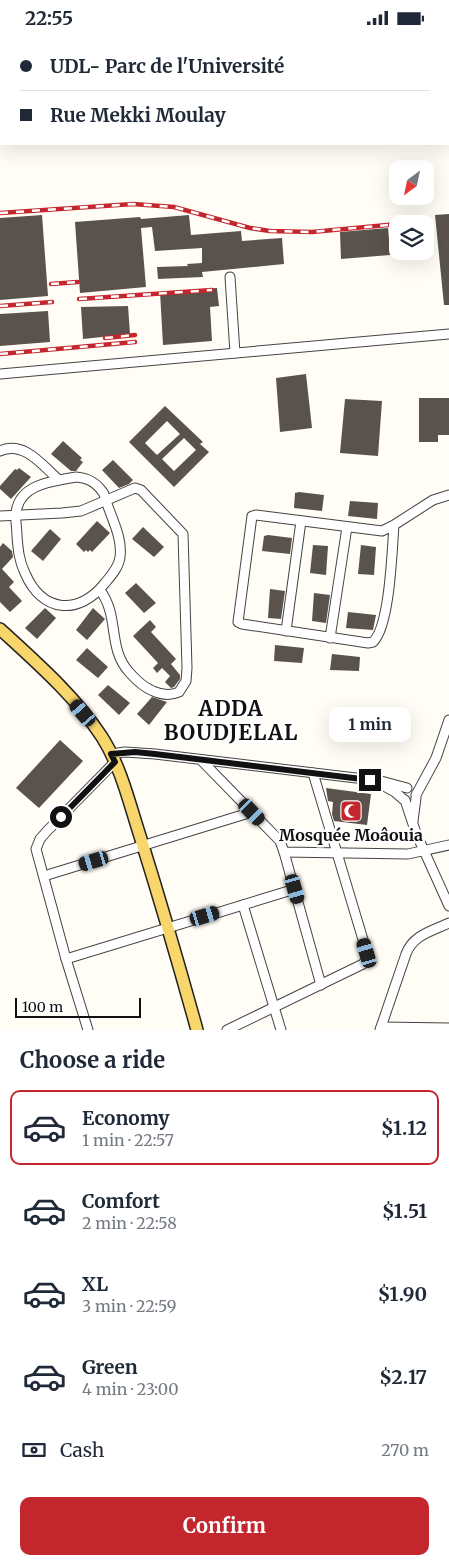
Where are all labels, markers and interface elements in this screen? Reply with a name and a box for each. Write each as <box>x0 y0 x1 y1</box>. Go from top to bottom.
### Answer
text: 22:55 <box>25 6 73 30</box>
text: UDL- Parc de l'Université <box>50 54 284 78</box>
text: Rue Mekki Moulay <box>50 103 226 127</box>
north arrow <box>389 160 434 205</box>
map controls <box>389 160 434 260</box>
button: layers <box>389 215 434 260</box>
district label: ADDA BOUDJELAL <box>164 695 298 746</box>
car <box>67 697 98 729</box>
callout: 1 min <box>329 707 411 743</box>
text: 1 min <box>348 714 392 734</box>
route end <box>359 769 381 791</box>
car <box>236 796 267 828</box>
mosque icon: Mosquée Moâouia <box>339 799 363 823</box>
route start <box>50 806 72 828</box>
place label: Mosquée Moâouia <box>279 825 423 845</box>
car <box>77 849 110 873</box>
car <box>283 873 306 905</box>
car <box>188 904 221 928</box>
car <box>355 936 378 970</box>
scale bar <box>15 995 141 1018</box>
text: 100 m <box>22 998 63 1016</box>
text: Choose a ride <box>20 1046 165 1074</box>
icon: car <box>22 1105 67 1150</box>
text: Economy <box>82 1106 170 1130</box>
text: $1.12 <box>381 1116 427 1140</box>
text: 1 min · 22:57 <box>82 1130 174 1150</box>
icon: car <box>22 1188 67 1233</box>
text: Comfort <box>82 1189 160 1213</box>
text: $1.51 <box>382 1199 427 1223</box>
text: 2 min · 22:58 <box>82 1213 177 1233</box>
icon: car <box>22 1271 67 1316</box>
text: XL <box>82 1272 108 1296</box>
text: $1.90 <box>378 1282 427 1306</box>
text: 3 min · 22:59 <box>82 1296 176 1316</box>
icon: car <box>22 1354 67 1399</box>
text: Green <box>82 1355 138 1379</box>
text: $2.17 <box>379 1365 427 1389</box>
text: 4 min · 23:00 <box>82 1379 179 1399</box>
icon: cash <box>20 1436 48 1464</box>
text: Cash <box>60 1438 104 1462</box>
text: 270 m <box>381 1440 429 1460</box>
button: Confirm <box>20 1497 429 1555</box>

